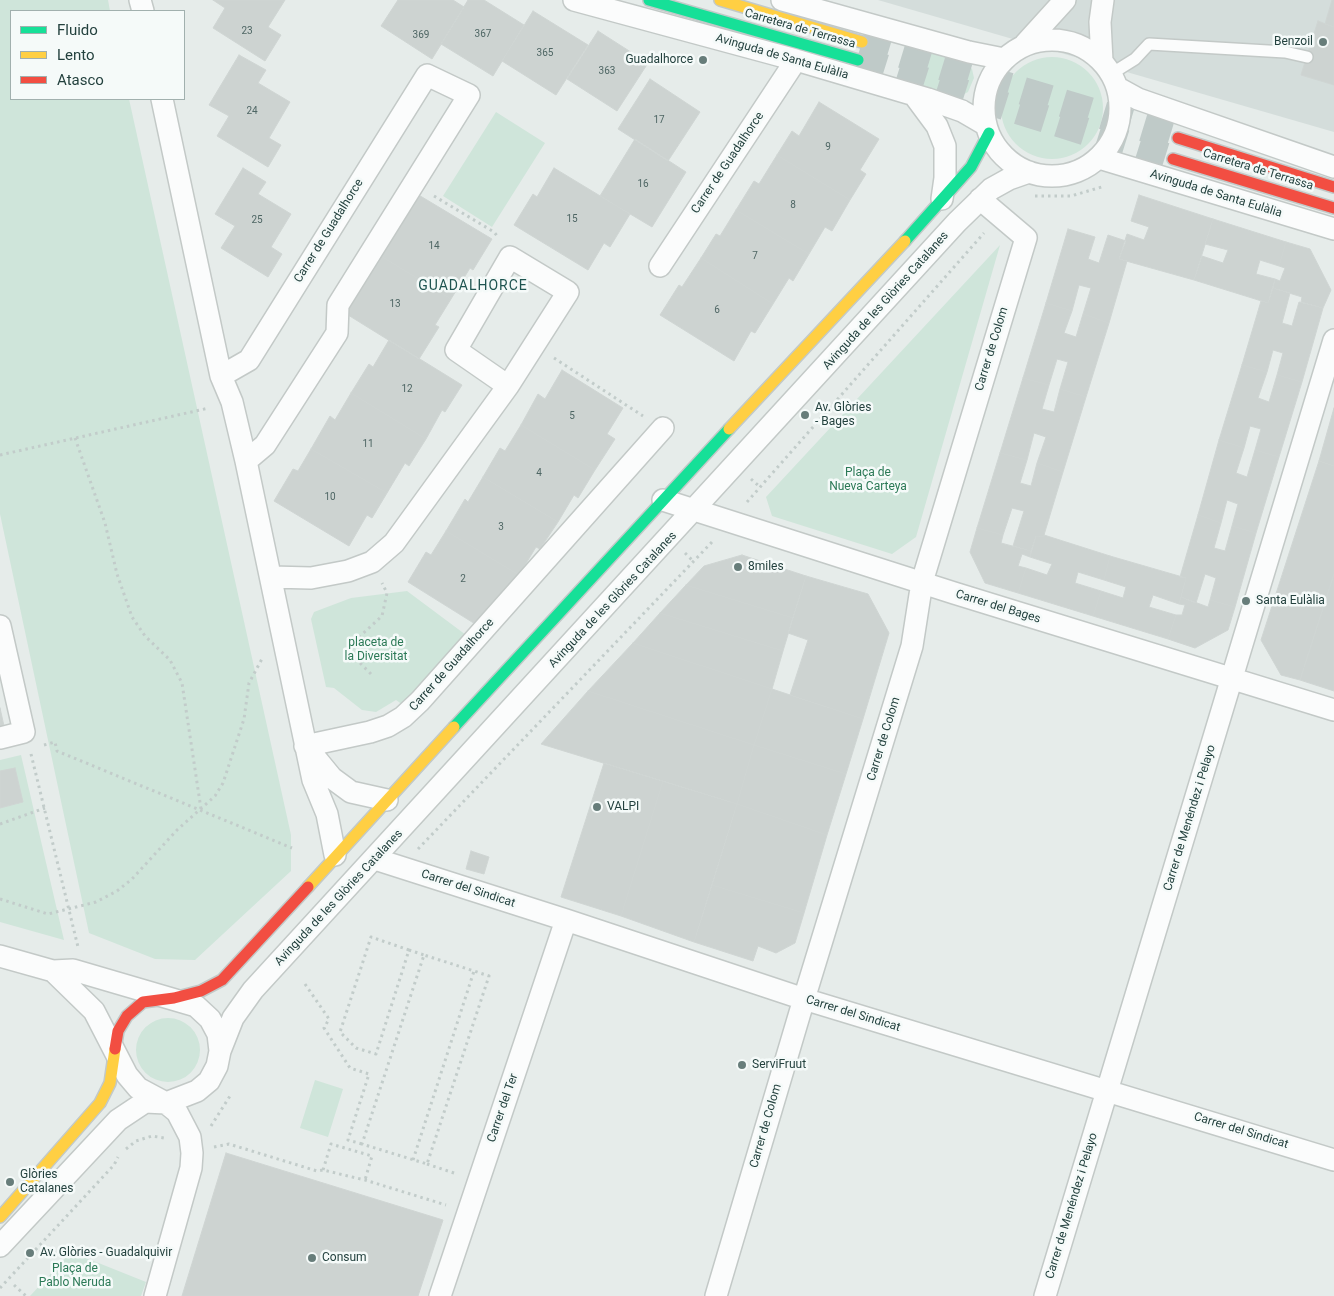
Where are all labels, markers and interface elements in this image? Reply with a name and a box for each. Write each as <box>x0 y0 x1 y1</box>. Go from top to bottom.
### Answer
street label: Carretera de Terrassa <box>743 6 857 52</box>
legend <box>10 10 185 100</box>
text: Fluido <box>57 21 98 39</box>
house number: 23 <box>241 25 253 37</box>
house number: 367 <box>475 28 491 40</box>
house number: 369 <box>413 29 429 41</box>
street label: Avinguda de Santa Eulàlia <box>714 31 850 83</box>
place label: Benzoil <box>1274 35 1313 49</box>
marker: Benzoil <box>1317 36 1329 48</box>
text: Lento <box>57 46 95 64</box>
house number: 365 <box>537 47 553 59</box>
place label: Guadalhorce <box>625 53 693 67</box>
marker: Guadalhorce <box>697 54 709 66</box>
house number: 363 <box>599 65 615 77</box>
text: Atasco <box>57 71 104 89</box>
house number: 24 <box>246 105 258 117</box>
street label: Carrer de Guadalhorce <box>689 109 767 217</box>
house number: 17 <box>653 114 665 126</box>
house number: 9 <box>825 141 831 153</box>
street label: Carretera de Terrassa <box>1201 146 1315 194</box>
street label: Avinguda de Santa Eulàlia <box>1148 167 1284 221</box>
street label: Carrer de Guadalhorce <box>291 177 367 285</box>
house number: 16 <box>637 178 649 190</box>
house number: 8 <box>790 199 796 211</box>
house number: 15 <box>566 213 578 225</box>
house number: 25 <box>251 214 263 226</box>
street label: Avinguda de les Glòries Catalanes <box>820 229 952 373</box>
house number: 14 <box>428 240 440 252</box>
house number: 7 <box>752 250 758 262</box>
district label: GUADALHORCE <box>417 278 529 294</box>
house number: 13 <box>389 298 401 310</box>
house number: 6 <box>714 304 720 316</box>
street label: Carrer de Colom <box>972 305 1012 393</box>
house number: 12 <box>401 383 413 395</box>
place label: Av. Glòries - Bages <box>815 401 871 429</box>
marker: Av. Glòries - Bages <box>799 409 811 421</box>
house number: 5 <box>569 410 575 422</box>
house number: 11 <box>362 438 374 450</box>
park label: Plaça de Nueva Carteya <box>829 466 907 494</box>
house number: 4 <box>536 467 542 479</box>
house number: 10 <box>324 491 336 503</box>
house number: 3 <box>498 521 504 533</box>
street label: Avinguda de les Glòries Catalanes <box>546 529 680 671</box>
place label: 8miles <box>748 560 784 574</box>
marker: 8miles <box>732 561 744 573</box>
house number: 2 <box>460 573 466 585</box>
street label: Carrer del Bages <box>954 587 1042 627</box>
place label: Santa Eulàlia <box>1256 594 1325 608</box>
marker: Santa Eulàlia <box>1240 595 1252 607</box>
street label: Carrer de Guadalhorce <box>407 616 497 714</box>
park label: placeta de la Diversitat <box>345 636 407 664</box>
street label: Carrer de Colom <box>864 695 904 783</box>
street label: Carrer de Menéndez i Pelayo <box>1161 743 1219 893</box>
place label: VALPI <box>607 800 639 814</box>
marker: VALPI <box>591 801 603 813</box>
street label: Avinguda de les Glòries Catalanes <box>272 827 406 969</box>
street label: Carrer del Sindicat <box>419 867 517 911</box>
street label: Carrer del Sindicat <box>804 993 902 1035</box>
place label: ServiFruut <box>752 1058 806 1072</box>
marker: ServiFruut <box>736 1059 748 1071</box>
street label: Carrer del Ter <box>485 1072 521 1144</box>
street label: Carrer de Colom <box>747 1082 785 1170</box>
street label: Carrer del Sindicat <box>1192 1110 1290 1152</box>
street label: Carrer de Menéndez i Pelayo <box>1043 1131 1101 1281</box>
place label: Glòries Catalanes <box>20 1168 73 1196</box>
marker: Glòries Catalanes <box>4 1176 16 1188</box>
place label: Av. Glòries - Guadalquivir <box>40 1246 172 1260</box>
marker: Av. Glòries - Guadalquivir <box>24 1247 36 1259</box>
place label: Consum <box>322 1251 367 1265</box>
marker: Consum <box>306 1252 318 1264</box>
park label: Plaça de Pablo Neruda <box>39 1262 111 1290</box>

